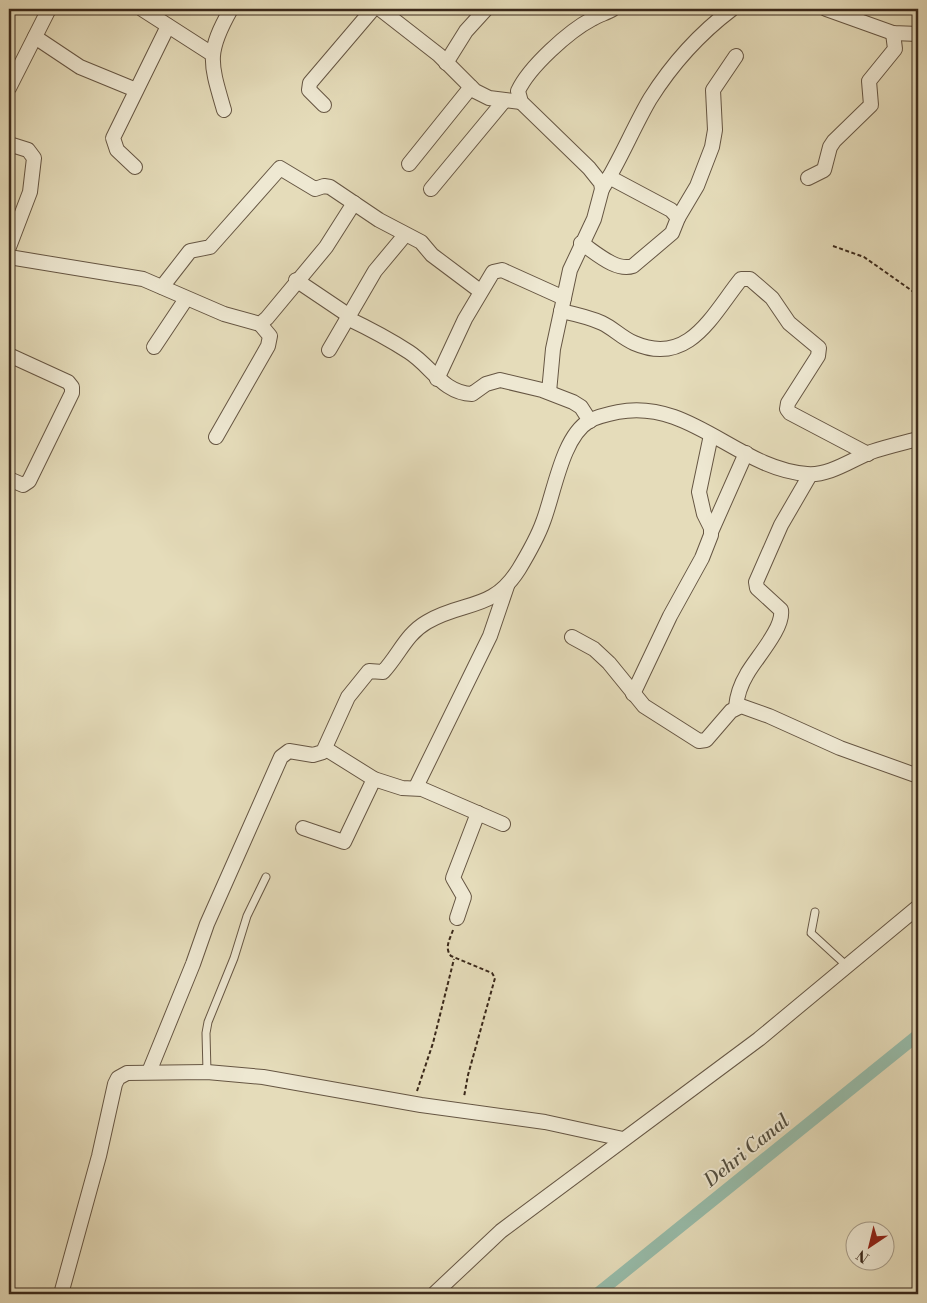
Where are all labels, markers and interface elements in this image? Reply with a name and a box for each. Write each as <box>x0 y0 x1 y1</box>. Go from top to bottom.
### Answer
water label: Dehri Canal <box>698 1109 794 1193</box>
north arrow <box>844 1220 894 1270</box>
text: N <box>853 1245 873 1266</box>

